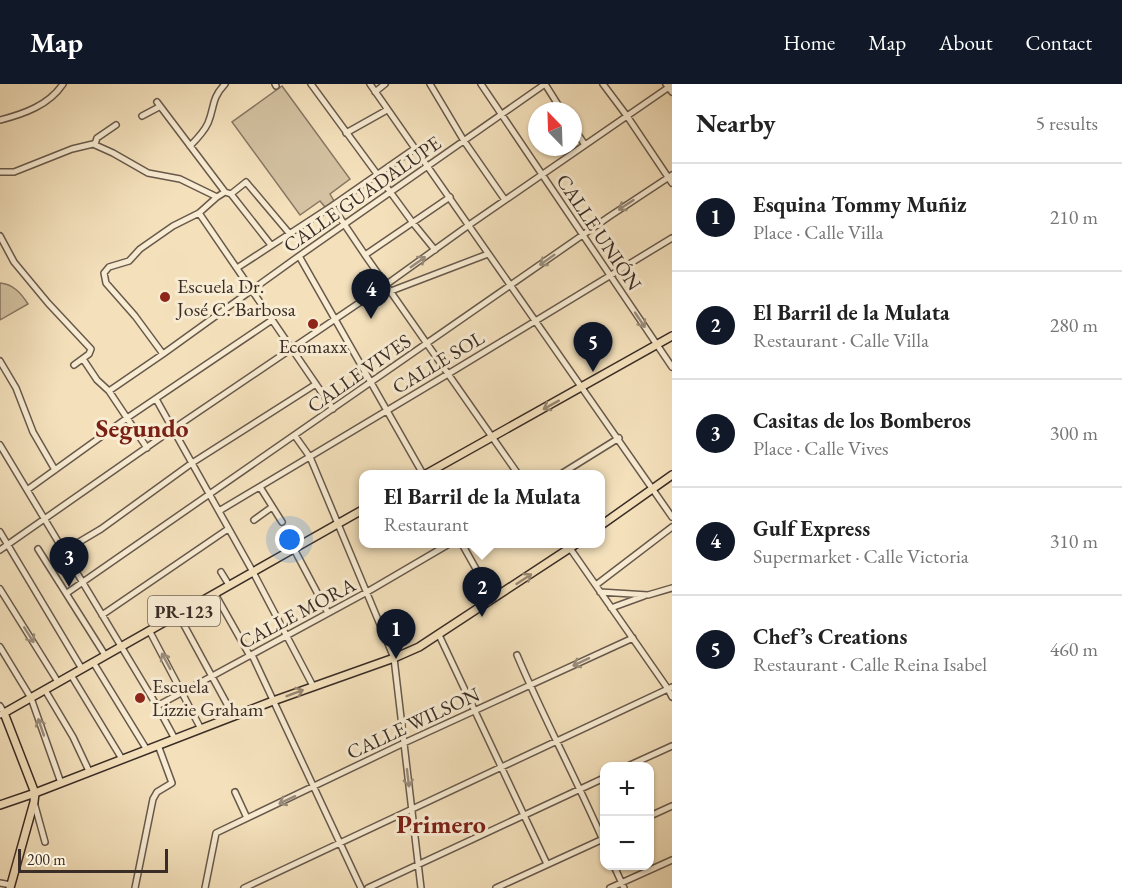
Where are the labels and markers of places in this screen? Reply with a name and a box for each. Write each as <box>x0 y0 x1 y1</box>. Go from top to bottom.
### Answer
pin: 4 <box>352 270 391 319</box>
place label: Escuela Dr. José C. Barbosa <box>175 273 296 322</box>
marker: Escuela Dr. José C. Barbosa <box>158 290 172 304</box>
marker: Ecomaxx <box>306 317 320 331</box>
pin: 5 <box>574 322 612 372</box>
place label: Ecomaxx <box>278 333 348 359</box>
pin: 3 <box>50 538 88 587</box>
pin: 2 <box>462 568 502 617</box>
pin: 1 <box>376 610 416 659</box>
place label: Escuela Lizzie Graham <box>152 673 264 722</box>
marker: Escuela Lizzie Graham <box>133 691 147 705</box>

